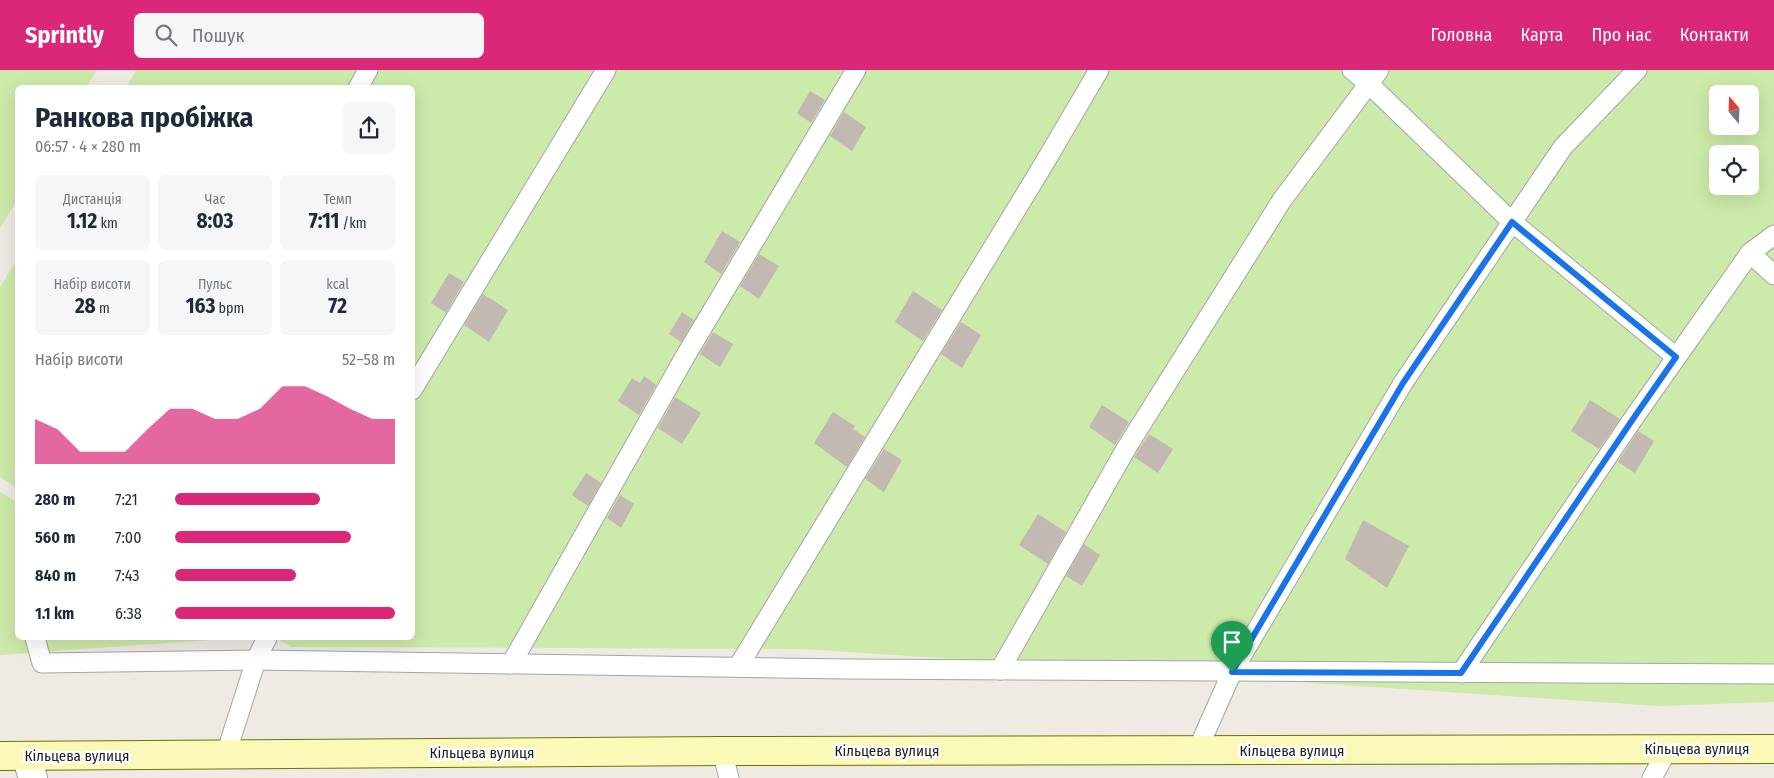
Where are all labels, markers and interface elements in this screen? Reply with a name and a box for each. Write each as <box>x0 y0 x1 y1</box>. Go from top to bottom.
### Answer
search box <box>134 13 484 58</box>
text: Sprintly <box>25 21 104 49</box>
icon: search <box>152 21 180 49</box>
text: Пошук <box>192 24 244 47</box>
text: Головна <box>1430 24 1492 46</box>
text: Карта <box>1520 24 1563 46</box>
text: Про нас <box>1591 24 1652 46</box>
text: Контакти <box>1680 24 1749 46</box>
north arrow <box>1709 85 1759 135</box>
map controls <box>1709 85 1759 195</box>
text: Ранкова пробіжка <box>35 101 253 134</box>
button: share <box>343 102 395 154</box>
text: 06:57 · 4 × 280 m <box>35 137 141 156</box>
button: locate <box>1709 145 1759 195</box>
text: Дистанція <box>63 191 122 208</box>
text: Час <box>205 191 225 208</box>
text: Темп <box>323 191 352 208</box>
text: 1.12 <box>67 208 97 234</box>
text: 8:03 <box>196 208 234 234</box>
text: 7:11 <box>309 208 339 234</box>
text: km <box>97 215 118 232</box>
text: /km <box>339 215 366 232</box>
text: Набір висоти <box>54 276 131 293</box>
text: Пульс <box>198 276 232 293</box>
text: kcal <box>326 276 349 293</box>
text: 28 <box>75 293 96 319</box>
text: 163 <box>186 293 215 319</box>
text: 72 <box>328 293 347 319</box>
text: m <box>96 300 110 317</box>
text: bpm <box>215 300 244 317</box>
text: Набір висоти <box>35 350 123 369</box>
text: 52–58 m <box>342 350 395 369</box>
text: 280 m <box>35 490 75 509</box>
text: 7:21 <box>115 490 138 509</box>
text: 560 m <box>35 528 76 547</box>
text: 7:00 <box>115 528 142 547</box>
text: 840 m <box>35 566 76 585</box>
text: 7:43 <box>115 566 140 585</box>
text: 1.1 km <box>35 604 74 623</box>
text: 6:38 <box>115 604 142 623</box>
pin <box>1211 621 1253 672</box>
icon: arrive <box>1218 628 1246 656</box>
street label: Кільцева вулиця <box>1645 740 1749 758</box>
street label: Кільцева вулиця <box>835 742 939 760</box>
street label: Кільцева вулиця <box>1240 742 1344 760</box>
street label: Кільцева вулиця <box>430 744 534 762</box>
street label: Кільцева вулиця <box>25 747 129 765</box>

